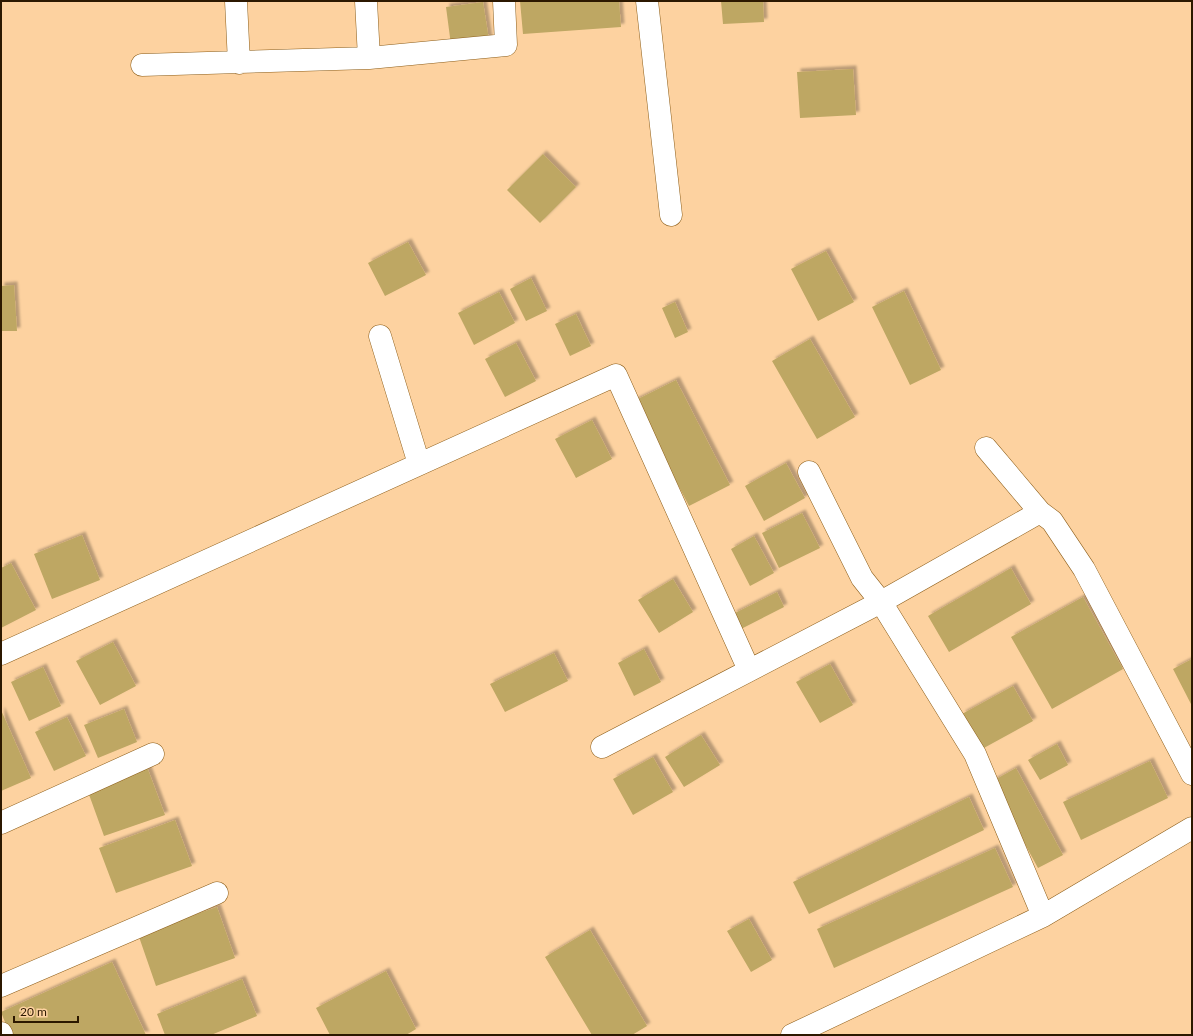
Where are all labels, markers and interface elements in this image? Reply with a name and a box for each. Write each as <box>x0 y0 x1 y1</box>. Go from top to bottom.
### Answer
scale bar <box>14 998 78 1024</box>
text: 20 m <box>20 1004 47 1019</box>

